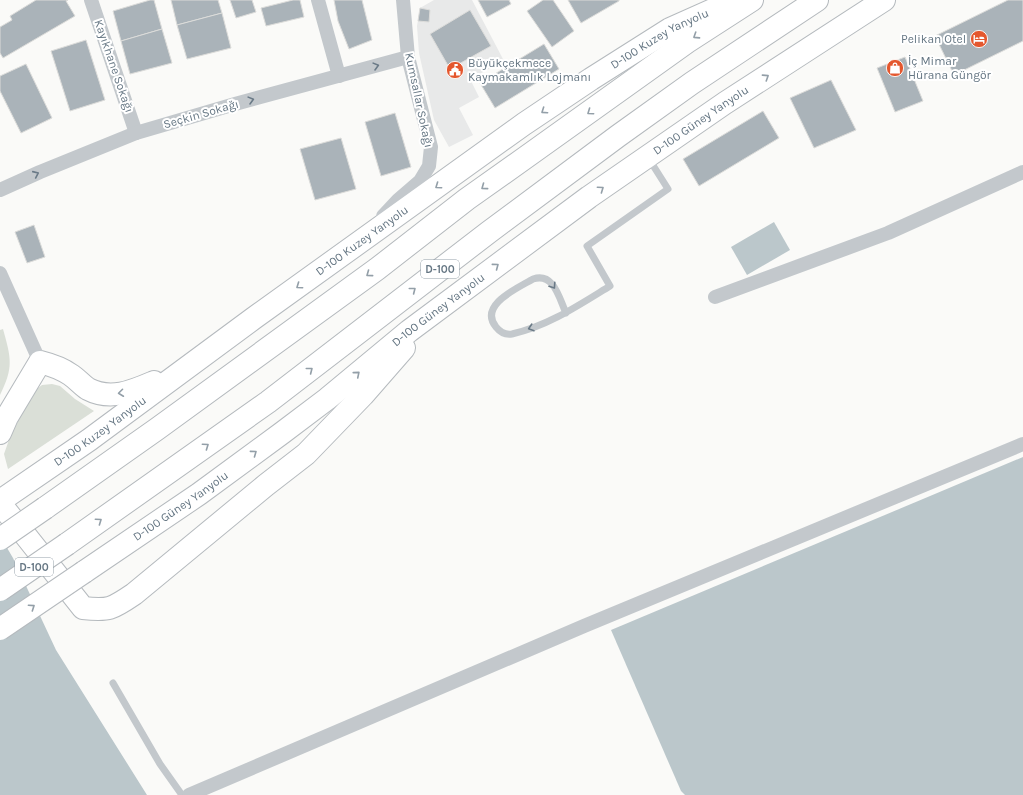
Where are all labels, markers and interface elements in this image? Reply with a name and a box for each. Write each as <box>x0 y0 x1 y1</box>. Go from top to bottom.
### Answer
street label: D-100 Kuzey Yanyolu <box>608 6 711 72</box>
street label: Kayıkhane Sokağı <box>92 18 136 114</box>
hotel icon: Pelikan Otel <box>969 29 989 49</box>
one-way arrow <box>693 32 700 39</box>
place label: Pelikan Otel <box>901 32 966 46</box>
street label: Kumsallar Sokağı <box>402 51 436 149</box>
place label: İç Mimar Hürana Güngör <box>908 54 991 82</box>
place label: Büyükçekmece Kaymakamlık Lojmanı <box>468 56 591 84</box>
shop icon: İç Mimar Hürana Güngör <box>885 58 905 78</box>
public building icon: Büyükçekmece Kaymakamlık Lojmanı <box>445 60 465 80</box>
one-way arrow <box>372 62 379 71</box>
one-way arrow <box>762 74 769 81</box>
street label: D-100 Güney Yanyolu <box>650 83 751 158</box>
one-way arrow <box>247 96 254 105</box>
street label: Seçkin Sokağı <box>162 97 240 131</box>
one-way arrow <box>541 106 548 113</box>
one-way arrow <box>587 107 594 114</box>
one-way arrow <box>32 171 39 179</box>
one-way arrow <box>436 181 443 188</box>
one-way arrow <box>481 182 488 190</box>
one-way arrow <box>596 187 603 194</box>
street label: D-100 Kuzey Yanyolu <box>313 202 411 278</box>
road number: D-100 <box>421 260 459 278</box>
one-way arrow <box>492 263 499 271</box>
one-way arrow <box>367 270 374 277</box>
street label: D-100 Güney Yanyolu <box>389 270 487 349</box>
one-way arrow <box>296 281 303 288</box>
one-way arrow <box>548 282 556 289</box>
one-way arrow <box>409 288 416 295</box>
one-way arrow <box>528 323 535 332</box>
one-way arrow <box>306 367 313 374</box>
one-way arrow <box>352 372 360 379</box>
one-way arrow <box>118 388 124 397</box>
street label: D-100 Kuzey Yanyolu <box>51 393 149 469</box>
one-way arrow <box>201 444 208 451</box>
one-way arrow <box>250 451 257 458</box>
street label: D-100 Güney Yanyolu <box>130 468 231 544</box>
one-way arrow <box>95 518 102 526</box>
road number: D-100 <box>15 558 53 576</box>
one-way arrow <box>28 604 35 612</box>

